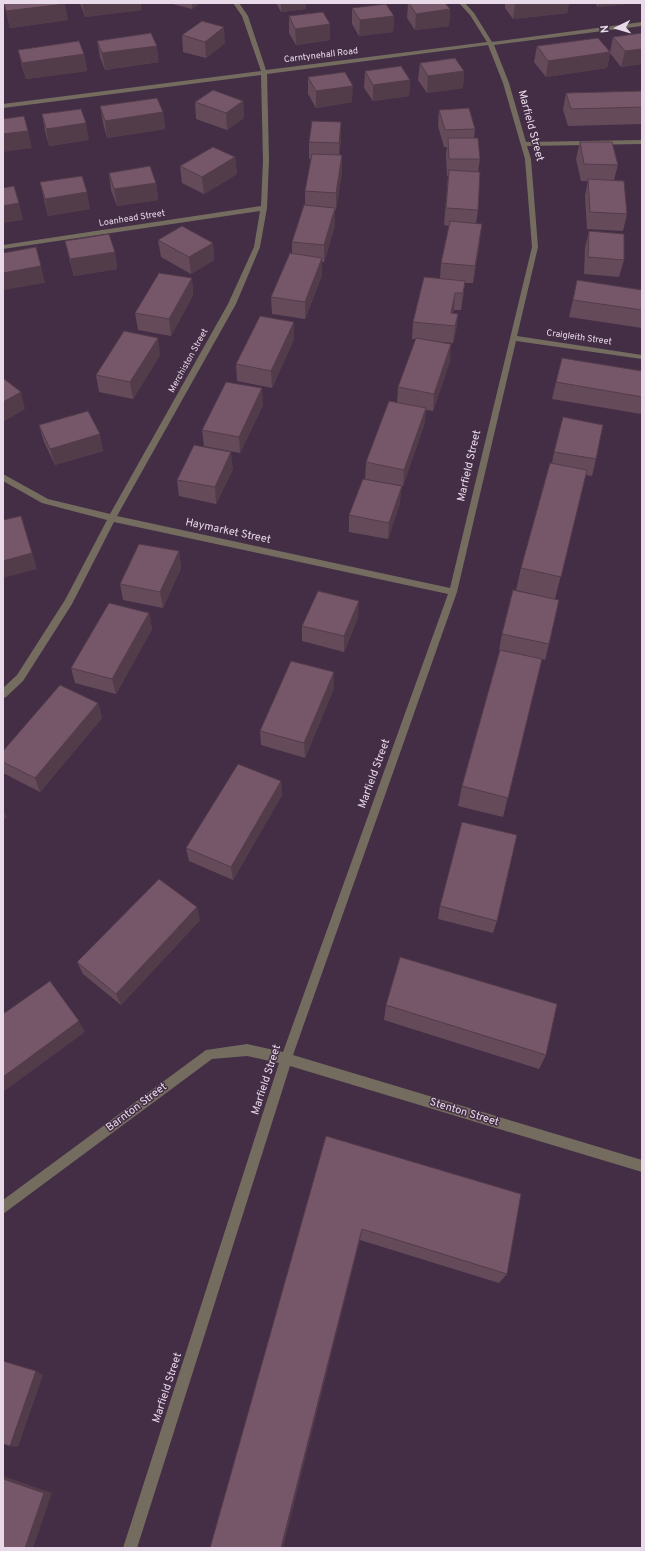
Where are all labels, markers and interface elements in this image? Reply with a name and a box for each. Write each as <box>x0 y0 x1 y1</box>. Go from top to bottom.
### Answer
north arrow <box>597 8 637 48</box>
text: N <box>598 24 612 34</box>
street label: Carntynehall Road <box>283 46 359 66</box>
street label: Marfield Street <box>514 89 546 163</box>
street label: Loanhead Street <box>98 208 166 230</box>
street label: Merchiston Street <box>167 327 211 395</box>
street label: Craigleith Street <box>546 328 612 348</box>
street label: Marfield Street <box>455 429 485 503</box>
street label: Haymarket Street <box>184 517 272 547</box>
street label: Marfield Street <box>356 737 394 811</box>
street label: Marfield Street <box>249 1043 285 1117</box>
street label: Barnton Street <box>104 1081 170 1135</box>
street label: Stenton Street <box>428 1096 500 1130</box>
street label: Marfield Street <box>150 1351 186 1425</box>

